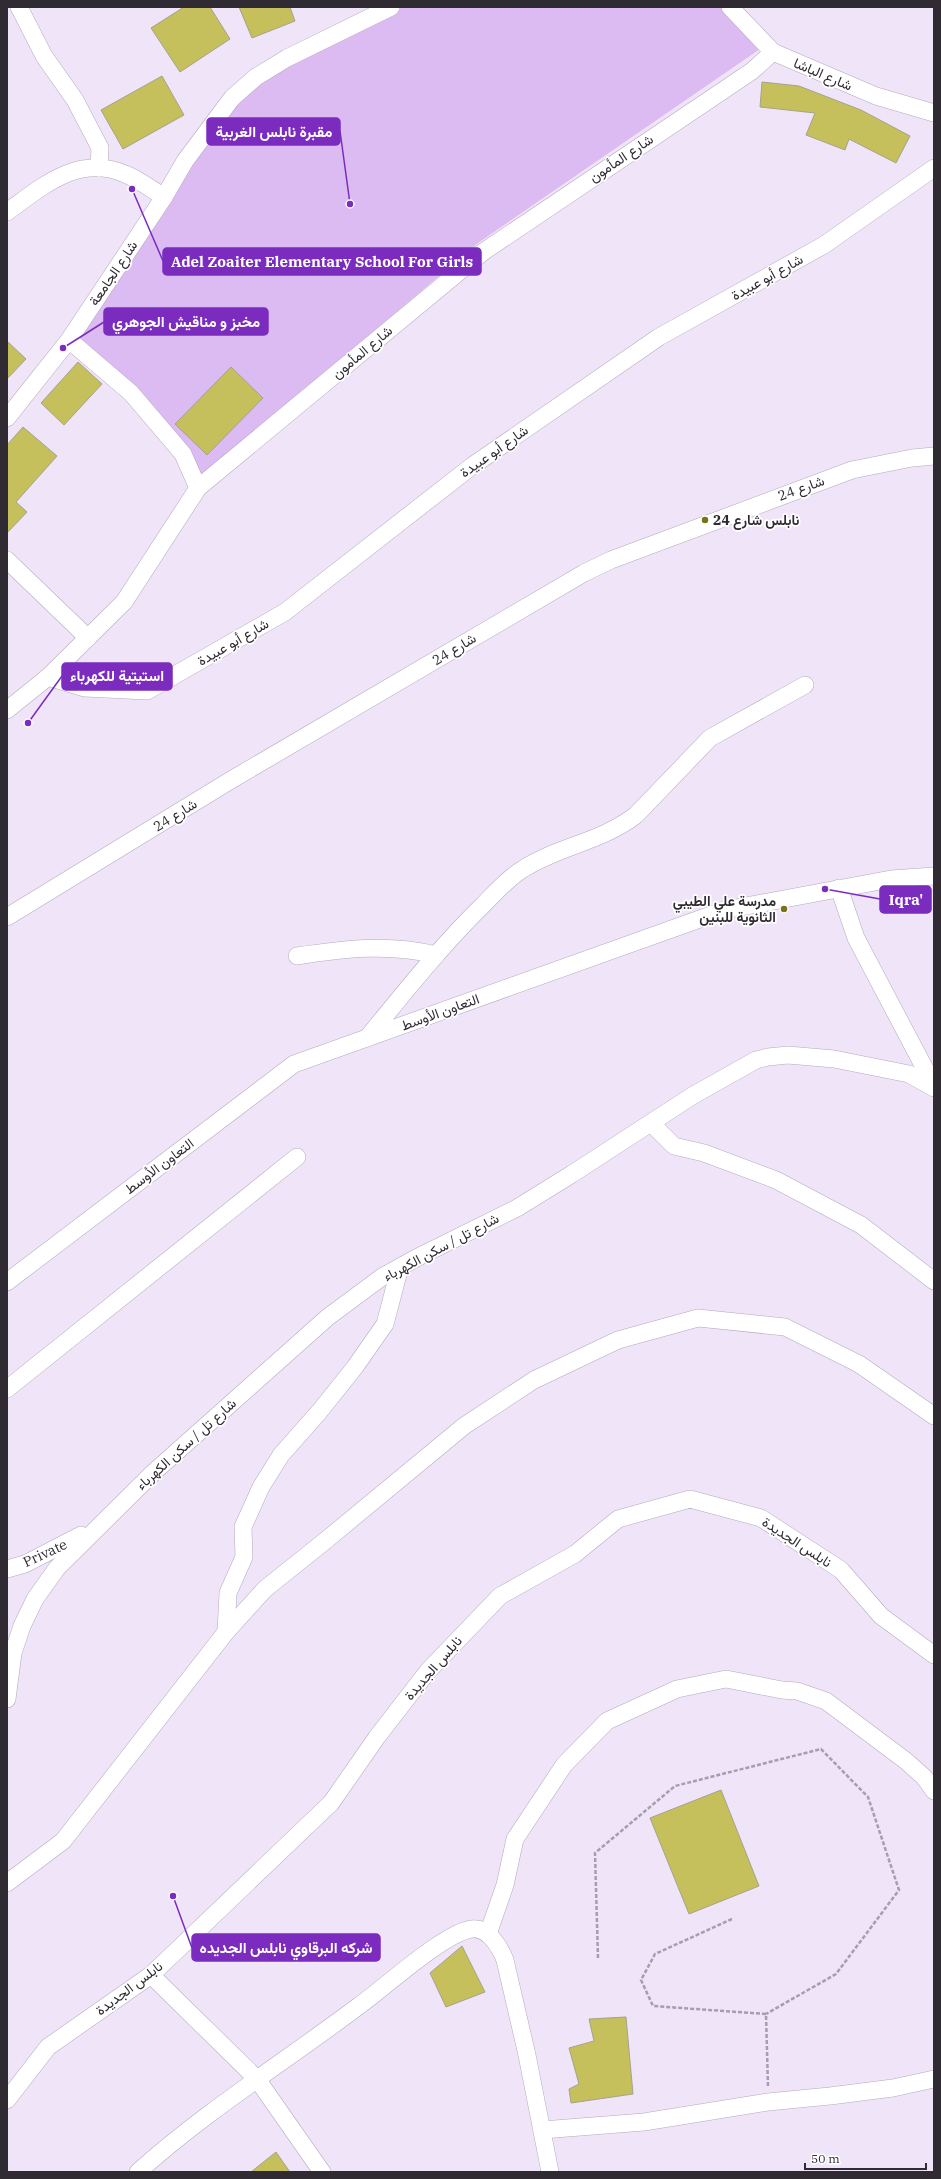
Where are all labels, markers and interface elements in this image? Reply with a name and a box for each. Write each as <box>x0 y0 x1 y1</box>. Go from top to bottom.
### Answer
street label: شارع الباشا <box>790 54 855 96</box>
callout: مقبرة نابلس الغربية <box>207 118 340 145</box>
text: مقبرة نابلس الغربية <box>216 122 332 141</box>
street label: شارع المأمون <box>585 130 658 188</box>
street label: شارع الجامعة <box>85 237 143 310</box>
callout: Adel Zoaiter Elementary School For Girls <box>163 248 481 275</box>
street label: شارع أبو عبيدة <box>728 250 807 306</box>
text: Adel Zoaiter Elementary School For Girls <box>171 252 473 271</box>
callout: مخبز و مناقيش الجوهري <box>104 308 268 335</box>
text: مخبز و مناقيش الجوهري <box>112 312 260 335</box>
street label: شارع المأمون <box>328 321 397 384</box>
street label: شارع أبو عبيدة <box>456 421 533 483</box>
street label: شارع 24 <box>775 471 827 507</box>
place label: نابلس شارع 24 <box>713 511 800 530</box>
marker: نابلس شارع 24 <box>700 515 710 525</box>
street label: شارع أبو عبيدة <box>194 614 273 671</box>
street label: شارع 24 <box>429 629 480 671</box>
callout: استيتية للكهرباء <box>62 663 172 690</box>
text: استيتية للكهرباء <box>70 666 164 685</box>
street label: شارع 24 <box>150 795 201 837</box>
callout: Iqra' <box>880 886 931 913</box>
text: Iqra' <box>889 890 923 909</box>
place label: مدرسة علي الطيبي الثانوية للبنين <box>673 892 776 926</box>
marker: مدرسة علي الطيبي الثانوية للبنين <box>779 904 789 914</box>
street label: التعاون الأوسط <box>398 990 482 1034</box>
street label: التعاون الأوسط <box>121 1134 197 1198</box>
street label: شارع تل / سكن الكهرباء <box>380 1209 503 1287</box>
street label: شارع تل / سكن الكهرباء <box>132 1394 241 1495</box>
street label: نابلس الجديدة <box>759 1513 835 1571</box>
street label: Private <box>20 1535 70 1571</box>
street label: نابلس الجديدة <box>400 1632 466 1704</box>
callout: شركه البرقاوي نابلس الجديده <box>192 1934 380 1961</box>
text: شركه البرقاوي نابلس الجديده <box>200 1938 372 1961</box>
street label: نابلس الجديدة <box>92 1957 166 2019</box>
scale bar <box>805 2145 926 2171</box>
text: 50 m <box>811 2151 840 2166</box>

